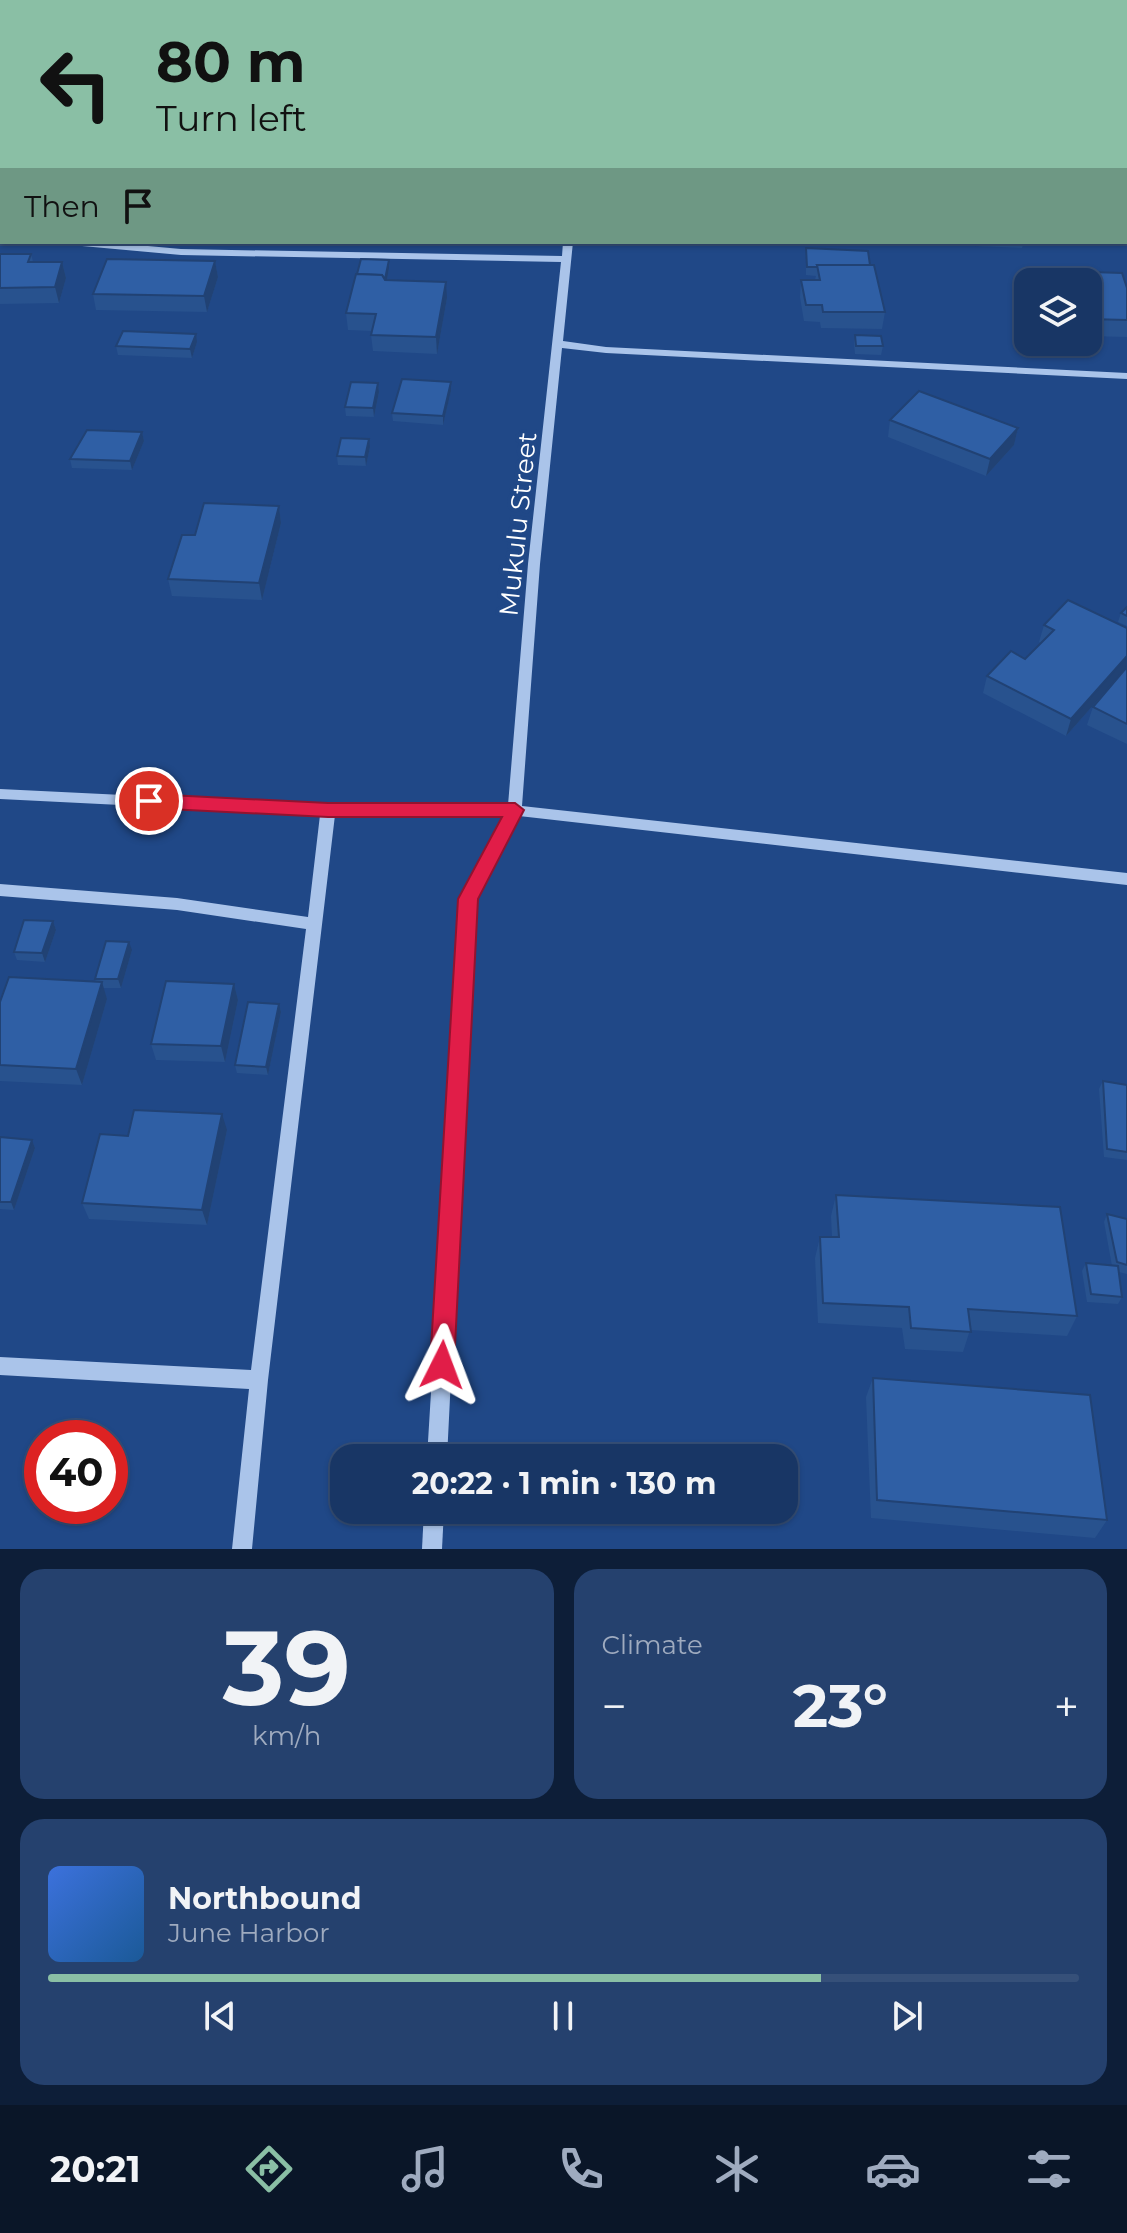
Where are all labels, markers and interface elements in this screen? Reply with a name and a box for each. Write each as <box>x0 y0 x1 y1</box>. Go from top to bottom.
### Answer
text: 80 m <box>156 28 306 96</box>
icon: left <box>24 32 128 136</box>
text: Turn left <box>156 96 307 140</box>
icon: arrive <box>116 184 160 228</box>
text: Then <box>24 188 100 225</box>
map controls <box>1014 268 1102 356</box>
button: layers <box>1014 268 1102 356</box>
street label: Mukulu Street <box>492 430 544 618</box>
pin <box>115 767 183 835</box>
icon: arrive <box>127 779 171 823</box>
position arrow <box>400 1323 484 1407</box>
speed limit sign: 40 <box>24 1420 128 1524</box>
text: 20:22 · 1 min · 130 m <box>412 1465 716 1502</box>
text: 39 <box>223 1604 351 1731</box>
text: Climate <box>602 1629 703 1661</box>
text: 23° <box>793 1669 888 1742</box>
text: − <box>602 1679 627 1733</box>
text: + <box>1054 1679 1079 1733</box>
text: km/h <box>252 1720 321 1752</box>
text: Northbound <box>168 1880 362 1917</box>
text: June Harbor <box>168 1917 330 1949</box>
icon: previous <box>198 1994 242 2038</box>
icon: pause <box>541 1994 585 2038</box>
icon: next <box>885 1994 929 2038</box>
icon: directions <box>241 2141 297 2197</box>
icon: music <box>397 2141 453 2197</box>
icon: phone <box>553 2141 609 2197</box>
icon: climate <box>709 2141 765 2197</box>
icon: car <box>865 2141 921 2197</box>
icon: filters <box>1021 2141 1077 2197</box>
text: 20:21 <box>50 2147 141 2191</box>

